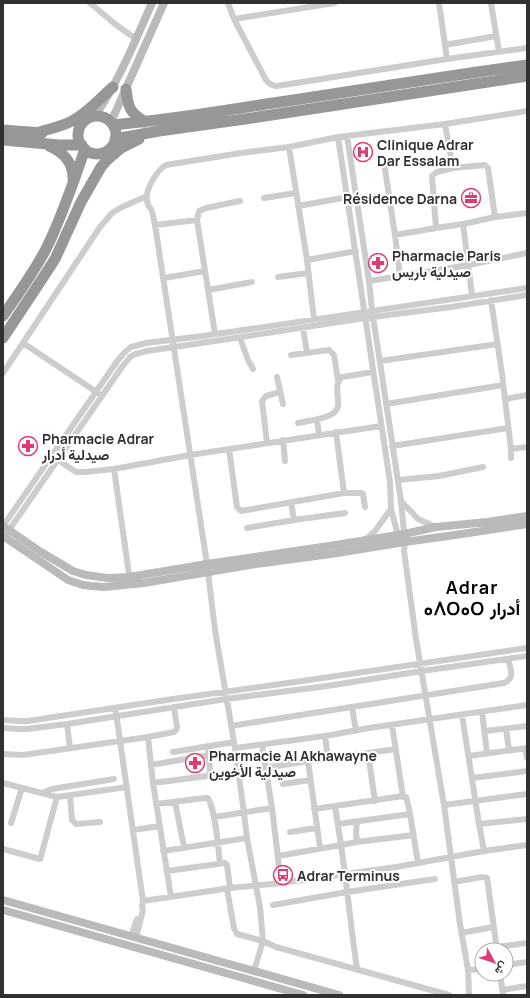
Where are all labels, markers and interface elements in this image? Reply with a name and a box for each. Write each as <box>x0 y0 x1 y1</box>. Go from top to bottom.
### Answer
place label: Clinique Adrar Dar Essalam <box>377 135 474 170</box>
hospital icon: Clinique Adrar Dar Essalam <box>352 141 374 163</box>
office icon: Résidence Darna <box>460 187 482 209</box>
place label: Résidence Darna <box>343 189 457 208</box>
place label: Pharmacie Paris صيدلية باريس <box>392 246 501 281</box>
pharmacy icon: Pharmacie Paris صيدلية باريس <box>367 252 389 274</box>
place label: Pharmacie Adrar صيدلية أدرار <box>41 429 154 464</box>
pharmacy icon: Pharmacie Adrar صيدلية أدرار <box>17 435 39 457</box>
district label: Adrar ⴰⴷⵔⴰⵔ أدرار <box>424 575 520 620</box>
place label: Pharmacie Al Akhawayne صيدلية الأخوين <box>209 746 377 781</box>
pharmacy icon: Pharmacie Al Akhawayne صيدلية الأخوين <box>184 752 206 774</box>
bus stop icon: Adrar Terminus <box>272 864 294 886</box>
place label: Adrar Terminus <box>297 866 400 885</box>
north arrow <box>474 942 514 982</box>
text: ش <box>492 959 512 979</box>

